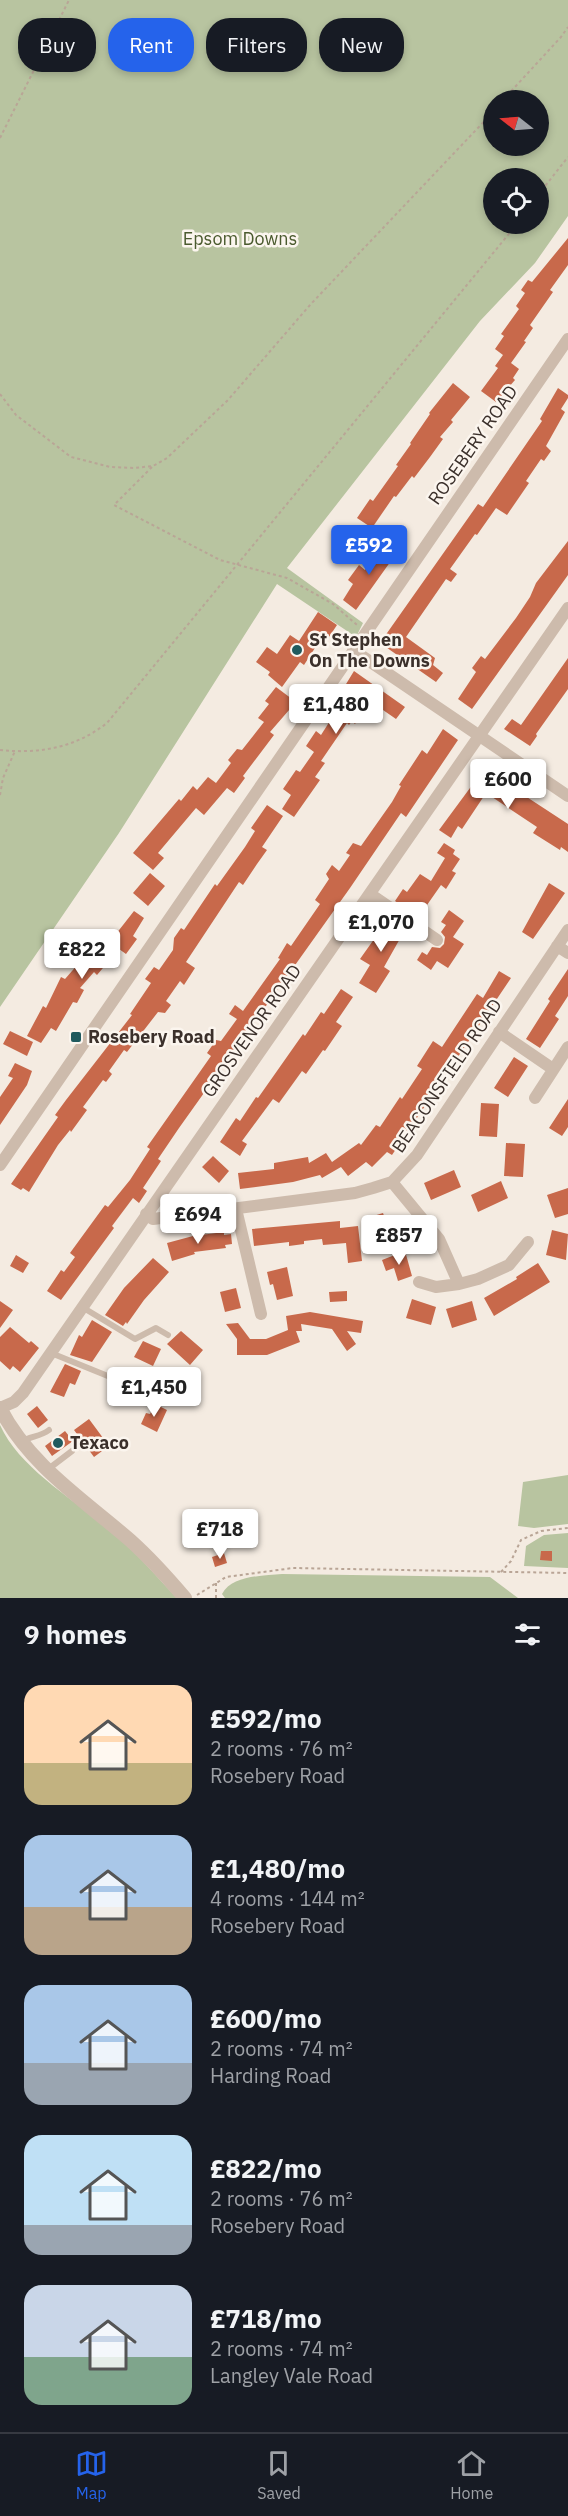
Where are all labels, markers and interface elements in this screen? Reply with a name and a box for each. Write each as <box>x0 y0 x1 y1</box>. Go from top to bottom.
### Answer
chip: Buy <box>18 18 96 72</box>
chip: Rent <box>108 18 194 72</box>
chip: Filters <box>206 18 307 72</box>
chip: New <box>319 18 404 72</box>
north arrow <box>483 90 549 156</box>
map controls <box>483 90 549 234</box>
button: locate <box>483 168 549 234</box>
park label: Epsom Downs <box>183 227 297 250</box>
street label: ROSEBERY ROAD <box>423 381 522 509</box>
pin: £592 <box>333 525 405 576</box>
text: £592 <box>345 531 393 558</box>
place label: St Stephen On The Downs <box>309 628 430 672</box>
marker: St Stephen On The Downs <box>290 643 304 657</box>
pin: £1,480 <box>287 684 385 735</box>
text: £1,480 <box>303 690 369 717</box>
pin: £600 <box>472 759 544 810</box>
text: £600 <box>484 765 532 792</box>
pin: £1,070 <box>332 902 430 953</box>
text: £1,070 <box>348 908 414 935</box>
pin: £822 <box>46 929 118 980</box>
text: £822 <box>58 935 106 962</box>
street label: GROSVENOR ROAD <box>197 960 306 1102</box>
street label: BEACONSFIELD ROAD <box>386 994 507 1157</box>
place label: Rosebery Road <box>88 1025 215 1048</box>
marker: Rosebery Road <box>69 1030 83 1044</box>
pin: £694 <box>162 1194 234 1245</box>
text: £694 <box>174 1200 222 1227</box>
pin: £857 <box>363 1215 435 1266</box>
text: £857 <box>375 1221 423 1248</box>
pin: £1,450 <box>105 1367 203 1418</box>
text: £1,450 <box>121 1373 187 1400</box>
place label: Texaco <box>70 1431 129 1454</box>
marker: Texaco <box>51 1436 65 1450</box>
pin: £718 <box>184 1509 256 1560</box>
text: £718 <box>196 1515 244 1542</box>
text: 9 homes <box>24 1617 127 1651</box>
icon: filters <box>511 1618 544 1651</box>
text: £592/mo <box>210 1701 322 1735</box>
icon: home <box>72 1709 144 1781</box>
text: 2 rooms · 76 m² <box>210 1735 353 1762</box>
text: Rosebery Road <box>210 1762 345 1789</box>
text: £1,480/mo <box>210 1851 345 1885</box>
icon: home <box>72 1859 144 1931</box>
text: 4 rooms · 144 m² <box>210 1885 365 1912</box>
text: Rosebery Road <box>210 1912 345 1939</box>
text: £600/mo <box>210 2001 322 2035</box>
icon: home <box>72 2009 144 2081</box>
text: 2 rooms · 74 m² <box>210 2035 353 2062</box>
text: Harding Road <box>210 2062 331 2089</box>
text: £822/mo <box>210 2151 322 2185</box>
icon: home <box>72 2159 144 2231</box>
text: 2 rooms · 76 m² <box>210 2185 353 2212</box>
text: Rosebery Road <box>210 2212 345 2239</box>
text: £718/mo <box>210 2301 322 2335</box>
icon: home <box>72 2309 144 2381</box>
text: 2 rooms · 74 m² <box>210 2335 353 2362</box>
text: Langley Vale Road <box>210 2362 373 2389</box>
tab: Map <box>75 2447 108 2503</box>
tab: Saved <box>257 2447 301 2503</box>
tab: Home <box>450 2447 493 2503</box>

